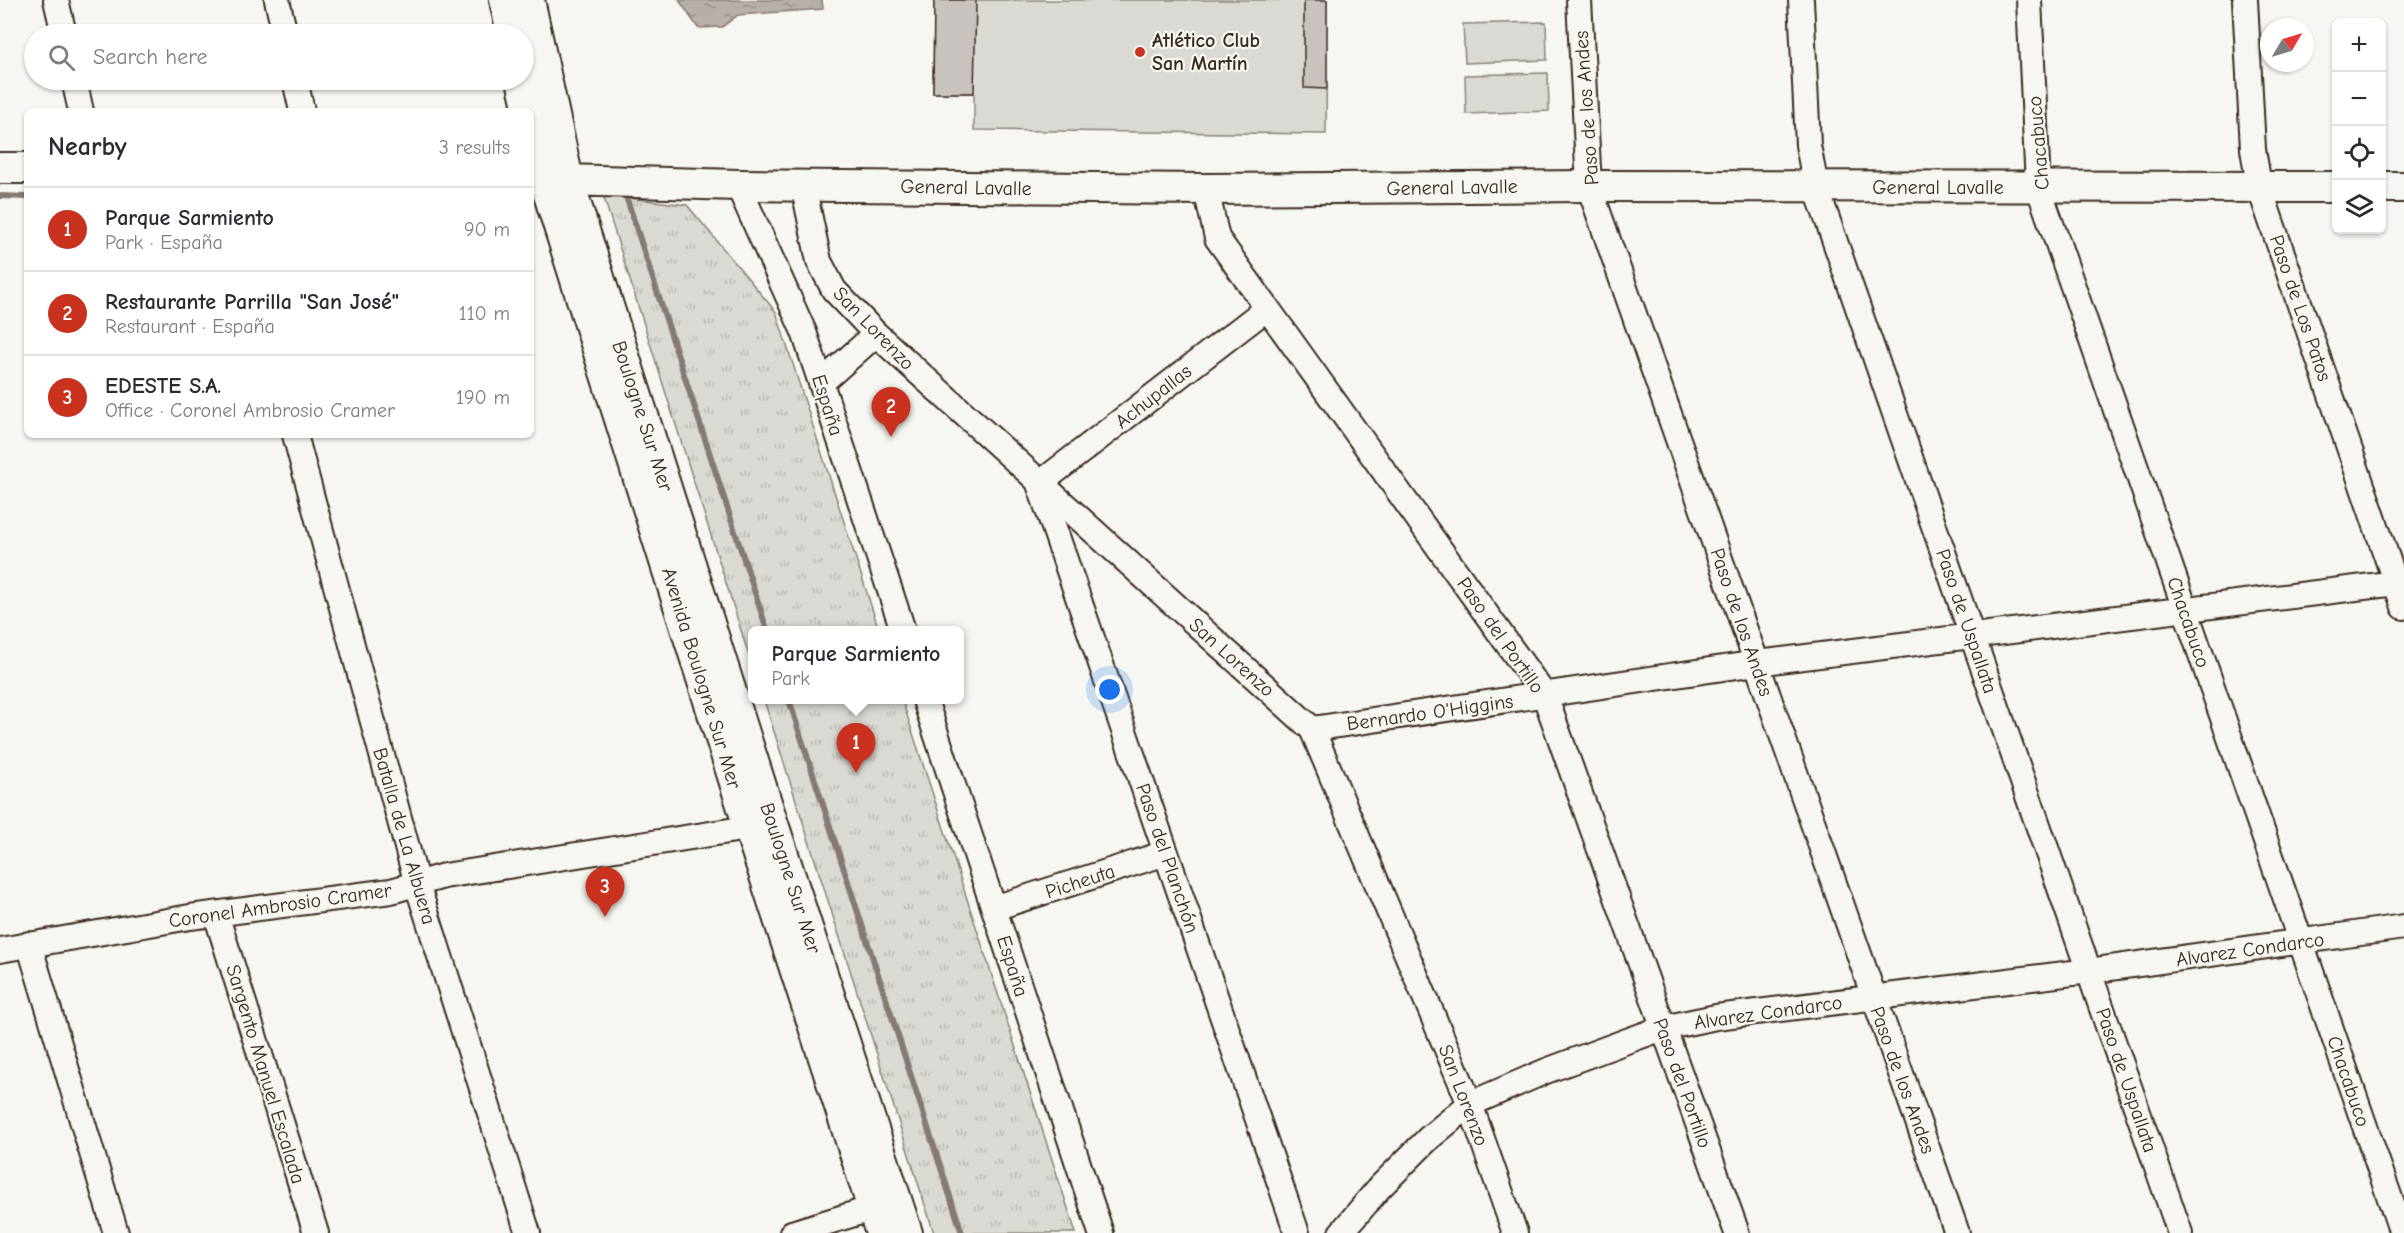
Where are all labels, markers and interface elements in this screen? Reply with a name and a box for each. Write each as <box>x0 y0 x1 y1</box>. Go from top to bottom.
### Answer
north arrow <box>2260 18 2314 72</box>
map controls <box>2332 18 2386 234</box>
button: + <box>2332 18 2386 72</box>
search box <box>24 24 534 90</box>
place label: Atlético Club San Martín <box>1152 29 1260 75</box>
street label: Paso de los Andes <box>1570 30 1603 186</box>
icon: search <box>45 41 78 74</box>
text: Search here <box>93 44 208 70</box>
marker: Atlético Club San Martín <box>1133 45 1147 59</box>
button: − <box>2332 72 2386 126</box>
street label: Chacabuco <box>2023 95 2054 191</box>
button: locate <box>2332 126 2386 180</box>
text: Nearby <box>48 132 127 162</box>
text: 3 results <box>439 136 510 159</box>
street label: General Lavalle <box>900 175 1032 200</box>
street label: General Lavalle <box>1386 175 1518 200</box>
street label: General Lavalle <box>1872 176 2004 199</box>
button: layers <box>2332 180 2386 234</box>
text: Parque Sarmiento <box>105 205 274 231</box>
text: 1 <box>64 218 71 241</box>
text: 90 m <box>464 218 510 241</box>
text: Park · España <box>105 231 223 254</box>
street label: Paso de Los Patos <box>2265 232 2336 384</box>
street label: San Lorenzo <box>828 282 919 375</box>
text: Restaurante Parrilla "San José" <box>105 289 399 315</box>
text: 2 <box>63 302 72 325</box>
text: 110 m <box>459 302 510 325</box>
text: Restaurant · España <box>105 315 275 338</box>
street label: Boulogne Sur Mer <box>607 338 678 494</box>
street label: Achupallas <box>1111 359 1196 433</box>
street label: España <box>807 372 848 439</box>
text: EDESTE S.A. <box>105 373 221 399</box>
text: 3 <box>63 386 72 409</box>
text: 190 m <box>456 386 510 409</box>
pin: 2 <box>872 388 910 437</box>
text: Office · Coronel Ambrosio Cramer <box>105 399 395 422</box>
street label: Paso de los Andes <box>1705 545 1778 699</box>
street label: Paso de Uspallata <box>1931 546 2002 696</box>
street label: Avenida Boulogne Sur Mer <box>657 565 746 792</box>
street label: Paso del Portillo <box>1452 573 1549 698</box>
street label: Chacabuco <box>2162 574 2215 671</box>
street label: San Lorenzo <box>1184 613 1279 702</box>
popup <box>748 626 964 704</box>
text: Parque Sarmiento <box>772 641 940 667</box>
text: Park <box>772 667 810 690</box>
your location <box>1095 675 1124 704</box>
street label: Bernardo O'Higgins <box>1345 689 1515 736</box>
pin: 1 <box>836 724 876 773</box>
street label: Batalla de La Albuera <box>368 745 441 927</box>
street label: Paso del Planchón <box>1131 780 1204 936</box>
street label: Boulogne Sur Mer <box>755 800 826 956</box>
street label: Picheuta <box>1042 859 1118 904</box>
pin: 3 <box>586 868 624 917</box>
street label: Coronel Ambrosio Cramer <box>167 878 393 933</box>
street label: Alvarez Condarco <box>2174 928 2326 971</box>
street label: España <box>992 933 1033 1000</box>
street label: Sargento Manuel Escalada <box>221 962 310 1187</box>
street label: Alvarez Condarco <box>1692 991 1844 1034</box>
street label: Paso de los Andes <box>1865 1003 1940 1157</box>
street label: Paso de Uspallata <box>2091 1005 2162 1155</box>
street label: Paso del Portillo <box>1648 1015 1717 1151</box>
street label: Chacabuco <box>2322 1033 2375 1130</box>
street label: San Lorenzo <box>1434 1041 1493 1149</box>

